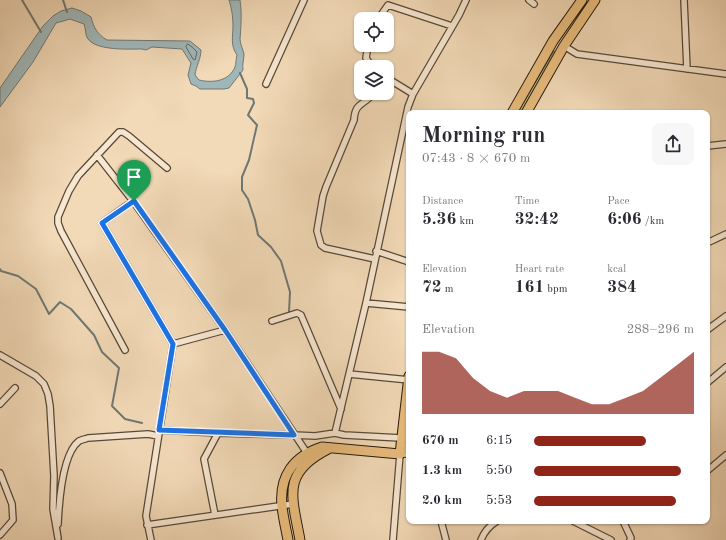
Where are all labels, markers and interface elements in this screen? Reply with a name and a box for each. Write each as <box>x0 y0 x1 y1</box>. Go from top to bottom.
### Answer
map controls <box>354 12 394 100</box>
button: locate <box>354 12 394 52</box>
button: layers <box>354 60 394 100</box>
button: share <box>652 123 694 165</box>
text: Morning run <box>422 125 545 147</box>
text: 07:43 · 8 × 670 m <box>422 152 530 165</box>
pin <box>117 160 151 201</box>
icon: arrive <box>123 166 145 188</box>
text: Distance <box>422 196 463 207</box>
text: Time <box>515 196 539 207</box>
text: Pace <box>607 196 630 207</box>
text: 5.36 <box>422 211 456 228</box>
text: 32:42 <box>515 211 559 228</box>
text: 6:06 <box>607 211 642 228</box>
text: km <box>456 216 474 227</box>
text: /km <box>642 216 664 227</box>
text: Elevation <box>422 264 467 275</box>
text: Heart rate <box>515 264 564 275</box>
text: kcal <box>607 264 626 275</box>
text: 72 <box>422 279 442 296</box>
text: 161 <box>515 279 544 296</box>
text: 384 <box>607 279 637 296</box>
text: m <box>442 284 454 295</box>
text: bpm <box>544 284 567 295</box>
text: Elevation <box>422 323 475 336</box>
text: 288–296 m <box>627 323 694 336</box>
text: 670 m <box>422 434 459 447</box>
text: 6:15 <box>486 434 512 447</box>
text: 1.3 km <box>422 464 462 477</box>
text: 5:50 <box>486 464 512 477</box>
text: 2.0 km <box>422 494 462 507</box>
text: 5:53 <box>486 494 512 507</box>

